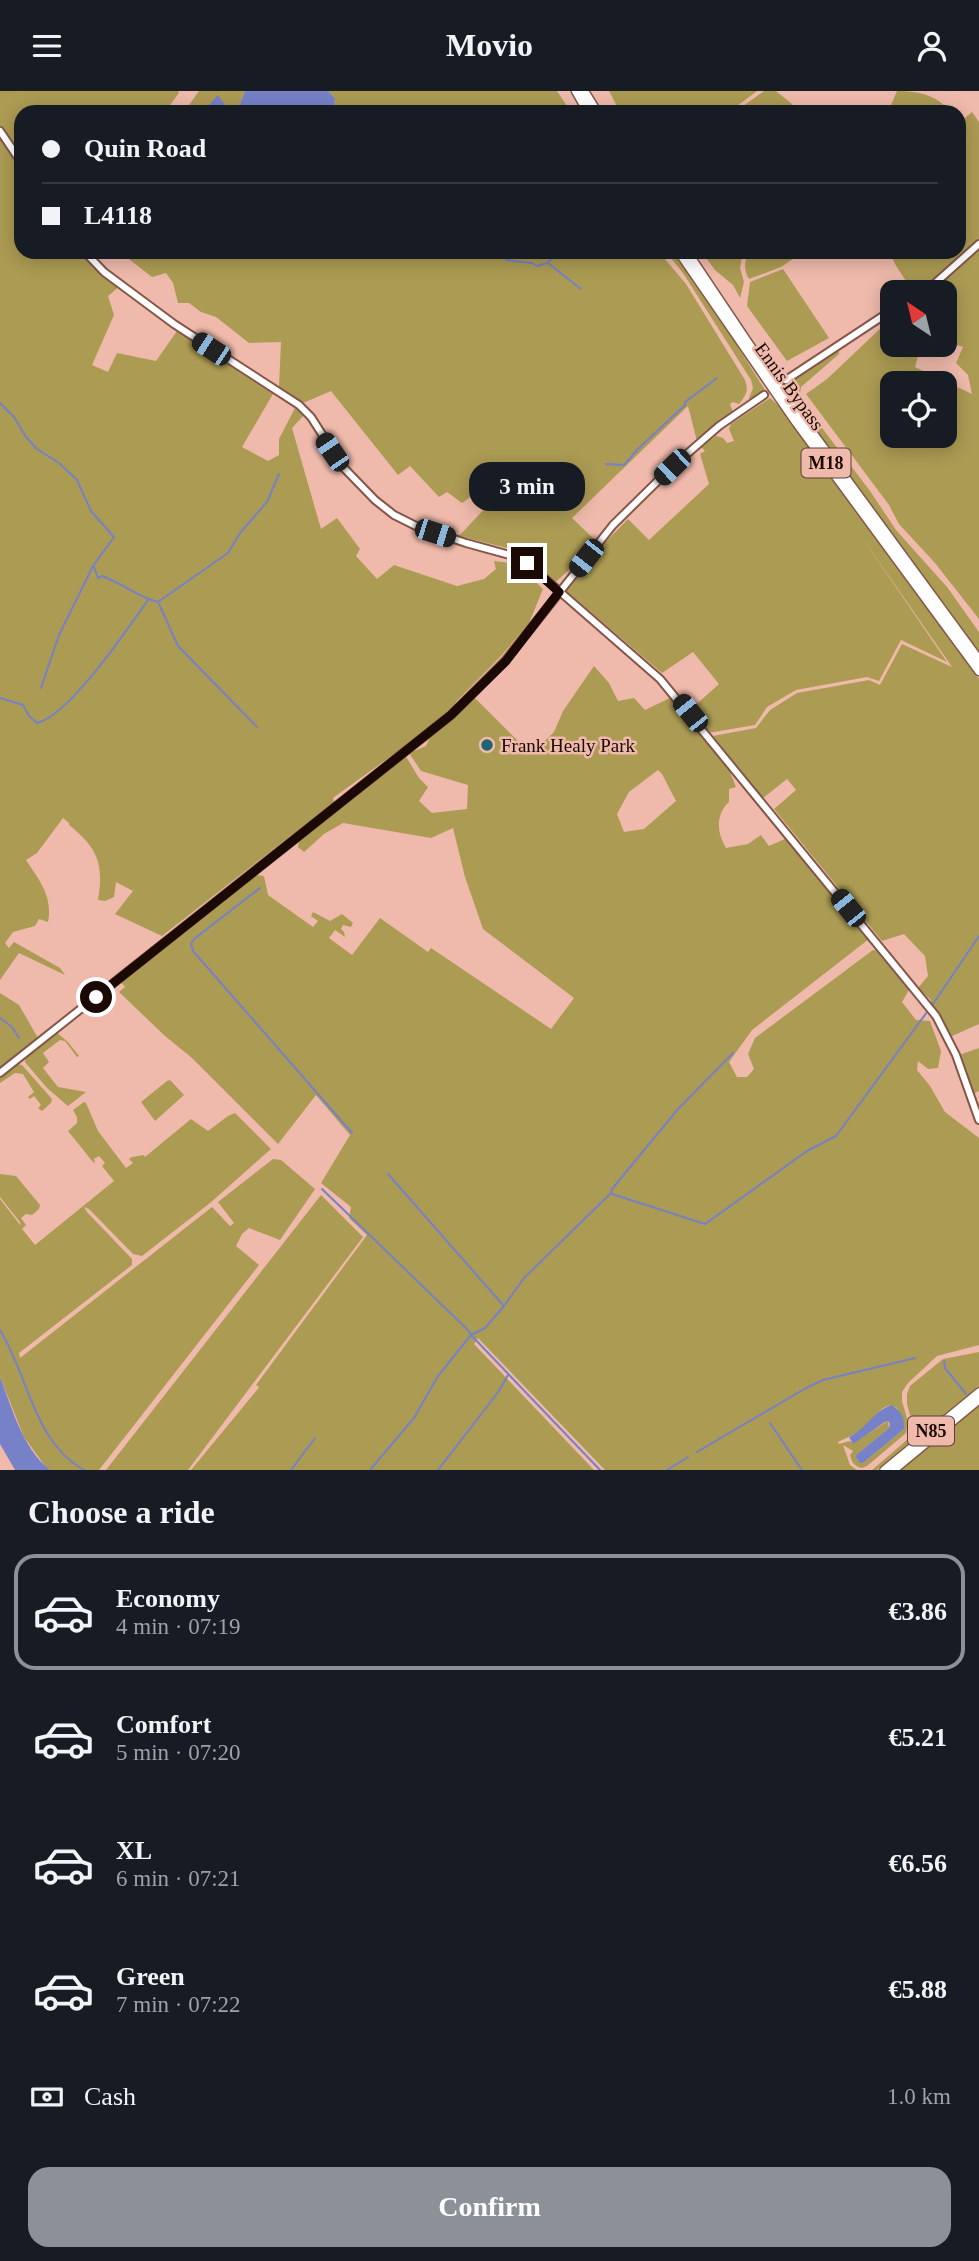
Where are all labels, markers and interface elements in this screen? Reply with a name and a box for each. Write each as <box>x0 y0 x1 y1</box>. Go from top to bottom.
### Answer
icon: menu <box>28 27 66 65</box>
text: Movio <box>446 27 533 63</box>
icon: person <box>913 27 951 65</box>
text: Quin Road <box>84 134 206 163</box>
text: L4118 <box>84 201 152 230</box>
north arrow <box>880 280 957 357</box>
map controls <box>880 280 957 448</box>
car <box>188 329 235 369</box>
street label: Ennis Bypass <box>751 338 828 434</box>
button: locate <box>880 371 957 448</box>
car <box>312 429 353 475</box>
car <box>650 445 695 489</box>
road number: M18 <box>802 449 850 477</box>
callout: 3 min <box>469 461 585 511</box>
text: 3 min <box>499 474 555 499</box>
car <box>412 517 459 549</box>
car <box>565 535 608 581</box>
route end <box>511 547 543 579</box>
car <box>669 690 712 736</box>
place label: Frank Healy Park <box>501 735 636 756</box>
marker: Frank Healy Park <box>479 737 495 753</box>
car <box>827 885 870 931</box>
route start <box>80 981 112 1013</box>
road number: N85 <box>908 1416 954 1445</box>
text: Choose a ride <box>28 1494 215 1530</box>
icon: car <box>32 1581 95 1644</box>
text: Economy <box>116 1584 220 1613</box>
text: €3.86 <box>889 1597 947 1626</box>
text: 4 min · 07:19 <box>116 1614 241 1639</box>
icon: car <box>32 1707 95 1770</box>
text: Comfort <box>116 1710 211 1739</box>
text: €5.21 <box>889 1723 947 1752</box>
text: 5 min · 07:20 <box>116 1740 241 1765</box>
icon: car <box>32 1833 95 1896</box>
text: XL <box>116 1836 152 1865</box>
text: €6.56 <box>889 1849 947 1878</box>
text: 6 min · 07:21 <box>116 1866 241 1891</box>
icon: car <box>32 1959 95 2022</box>
text: Green <box>116 1962 185 1991</box>
text: €5.88 <box>889 1975 947 2004</box>
text: 7 min · 07:22 <box>116 1992 241 2017</box>
icon: cash <box>28 2078 66 2116</box>
text: Cash <box>84 2082 136 2111</box>
text: 1.0 km <box>887 2084 951 2109</box>
button: Confirm <box>28 2167 951 2247</box>

